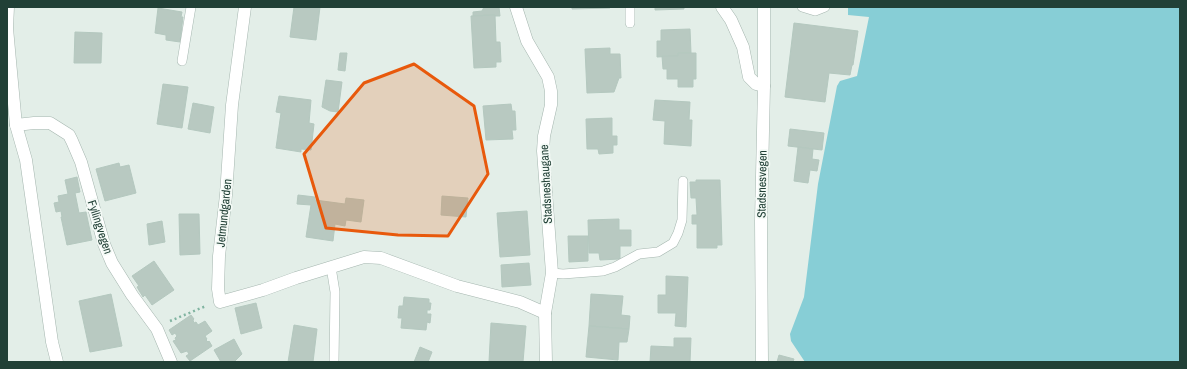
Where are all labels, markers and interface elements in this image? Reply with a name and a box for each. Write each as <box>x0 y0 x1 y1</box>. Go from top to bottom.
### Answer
street label: Stadsneshaugane <box>536 144 556 224</box>
street label: Stadsnesvegen <box>753 150 771 218</box>
street label: Jetmundgarden <box>212 178 236 248</box>
street label: Fyllingvegen <box>84 198 116 256</box>

